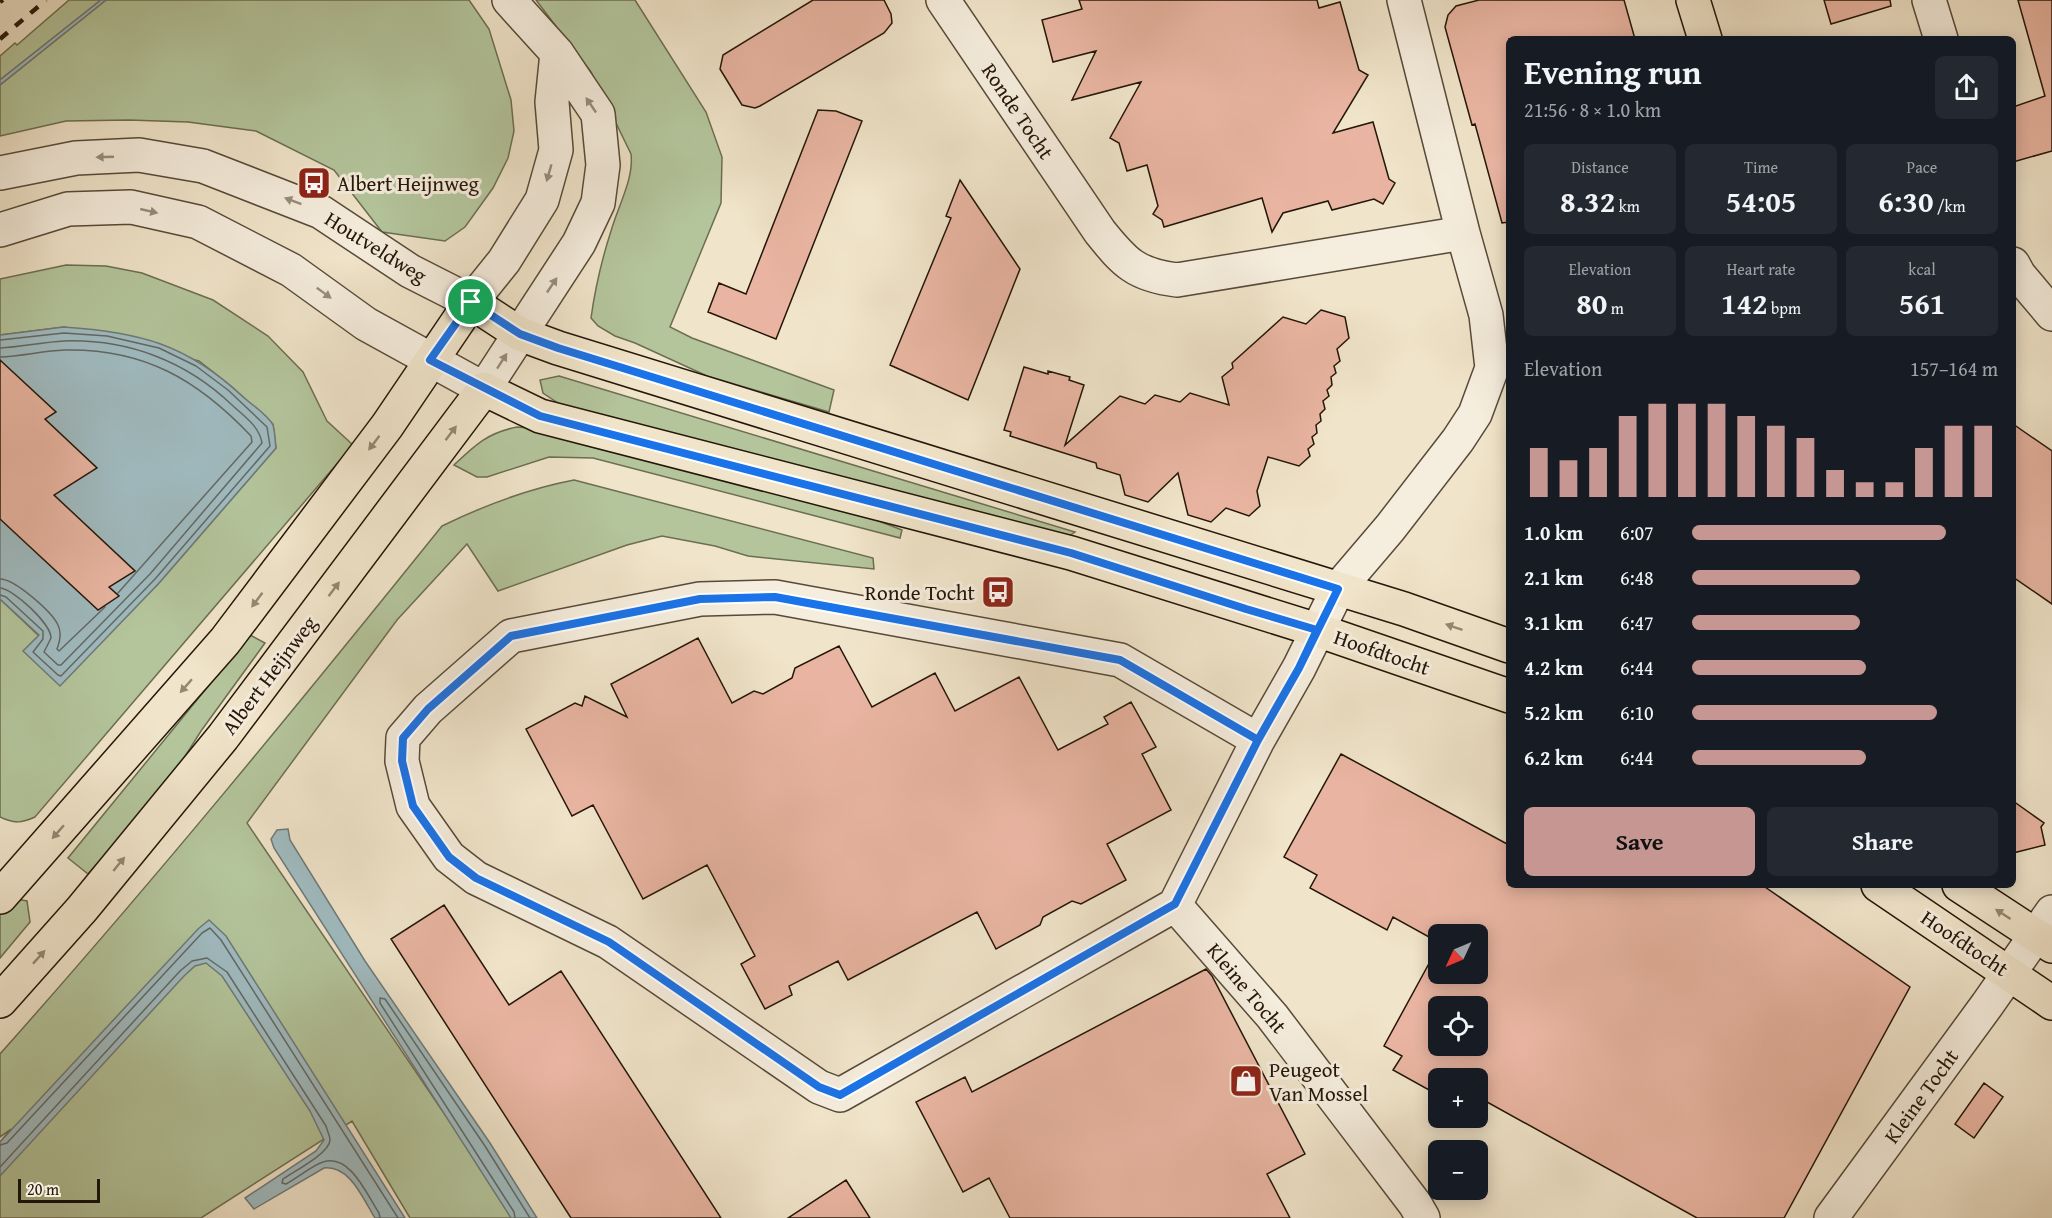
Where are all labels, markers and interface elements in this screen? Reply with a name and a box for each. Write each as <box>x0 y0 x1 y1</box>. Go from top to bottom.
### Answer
text: Evening run <box>1524 48 1701 96</box>
button: share <box>1935 56 1998 119</box>
street label: Ronde Tocht <box>974 57 1062 166</box>
text: 21:56 · 8 × 1.0 km <box>1524 95 1661 124</box>
one-way arrow <box>586 96 597 113</box>
one-way arrow <box>96 152 115 161</box>
text: Distance <box>1571 155 1629 179</box>
text: Time <box>1744 155 1778 179</box>
text: Pace <box>1907 155 1937 179</box>
bus stop icon: Albert Heijnweg <box>296 165 332 201</box>
one-way arrow <box>544 165 553 183</box>
place label: Albert Heijnweg <box>337 168 480 199</box>
text: 8.32 <box>1560 179 1615 223</box>
text: 54:05 <box>1726 179 1796 223</box>
text: 6:30 <box>1878 179 1933 223</box>
text: km <box>1615 194 1640 218</box>
text: /km <box>1933 194 1966 218</box>
one-way arrow <box>284 196 302 205</box>
street label: Houtveldweg <box>319 203 433 291</box>
one-way arrow <box>140 207 159 216</box>
text: Elevation <box>1569 257 1631 281</box>
text: Heart rate <box>1727 257 1795 281</box>
text: kcal <box>1908 257 1936 281</box>
pin <box>445 276 496 327</box>
one-way arrow <box>547 277 558 293</box>
text: 80 <box>1576 281 1607 325</box>
text: 142 <box>1721 281 1768 325</box>
text: 561 <box>1899 281 1945 325</box>
icon: arrive <box>454 285 487 318</box>
one-way arrow <box>316 287 332 299</box>
text: m <box>1607 296 1624 320</box>
text: bpm <box>1768 296 1801 320</box>
one-way arrow <box>496 354 508 370</box>
text: Elevation <box>1524 354 1602 383</box>
text: 157–164 m <box>1910 354 1998 383</box>
one-way arrow <box>444 425 457 441</box>
one-way arrow <box>368 435 380 451</box>
text: 1.0 km <box>1524 518 1583 547</box>
text: 6:07 <box>1620 518 1654 547</box>
text: 2.1 km <box>1524 563 1583 592</box>
text: 6:48 <box>1620 563 1654 592</box>
bus stop icon: Ronde Tocht <box>980 574 1016 610</box>
place label: Ronde Tocht <box>865 577 976 608</box>
one-way arrow <box>327 581 340 597</box>
one-way arrow <box>251 591 263 607</box>
text: 3.1 km <box>1524 608 1583 637</box>
text: 6:47 <box>1620 608 1654 637</box>
street label: Albert Heijnweg <box>214 609 324 741</box>
street label: Hoofdtocht <box>1330 621 1435 683</box>
one-way arrow <box>1445 622 1463 631</box>
text: 4.2 km <box>1524 653 1583 682</box>
text: 6:44 <box>1620 653 1654 682</box>
one-way arrow <box>179 678 193 693</box>
text: 5.2 km <box>1524 698 1583 727</box>
text: 6:10 <box>1620 698 1654 727</box>
text: 6.2 km <box>1524 743 1583 772</box>
text: 6:44 <box>1620 743 1654 772</box>
button: Save <box>1524 807 1755 876</box>
button: Share <box>1767 807 1998 876</box>
one-way arrow <box>51 825 65 840</box>
one-way arrow <box>112 856 125 872</box>
street label: Hoofdtocht <box>1915 902 2015 984</box>
one-way arrow <box>1995 908 2011 919</box>
north arrow <box>1428 924 1488 984</box>
map controls <box>1428 924 1488 1200</box>
street label: Kleine Tocht <box>1200 936 1295 1041</box>
one-way arrow <box>32 950 45 965</box>
button: locate <box>1428 996 1488 1056</box>
street label: Kleine Tocht <box>1876 1042 1966 1150</box>
place label: Peugeot Van Mossel <box>1269 1054 1368 1109</box>
shop icon: Peugeot Van Mossel <box>1228 1063 1264 1099</box>
button: + <box>1428 1068 1488 1128</box>
button: − <box>1428 1140 1488 1200</box>
scale bar <box>18 1176 100 1204</box>
text: 20 m <box>27 1177 59 1201</box>

